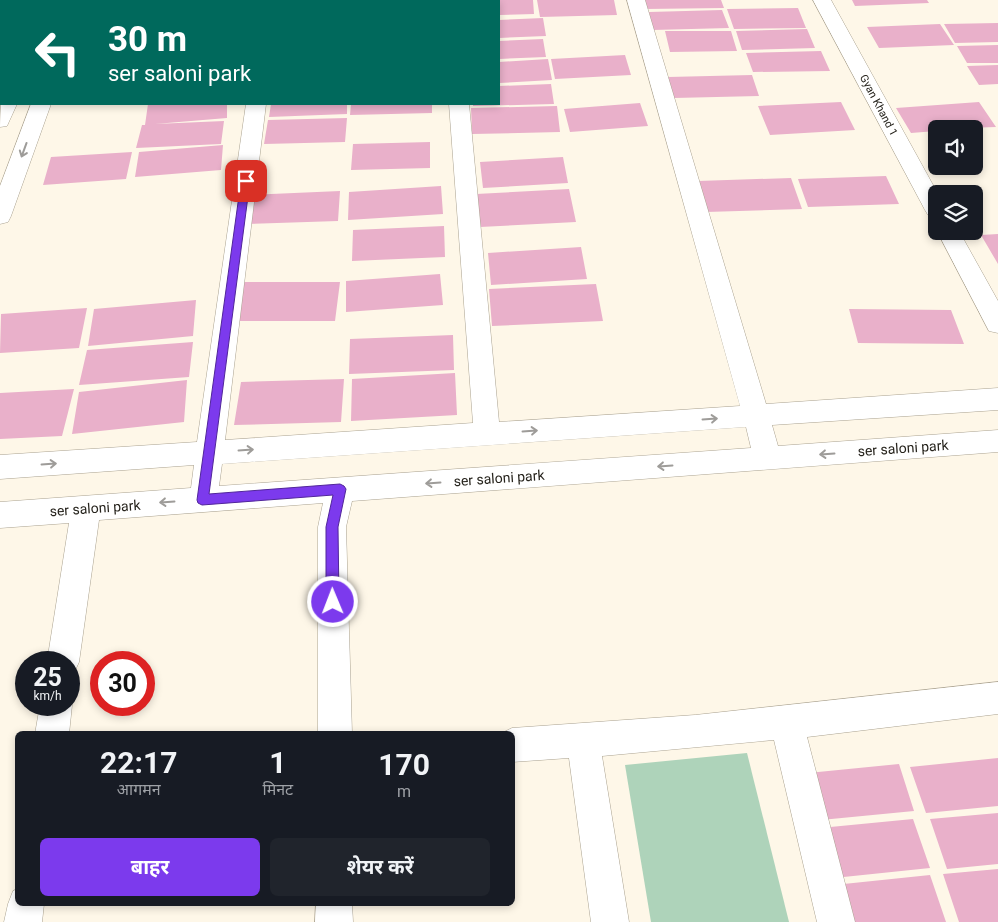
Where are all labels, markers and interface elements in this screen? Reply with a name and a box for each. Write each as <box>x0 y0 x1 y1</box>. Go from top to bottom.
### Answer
text: 30 m <box>108 19 187 60</box>
icon: left <box>25 20 90 85</box>
text: ser saloni park <box>108 61 251 86</box>
street label: Gyan Khand 1 <box>857 72 900 138</box>
map controls <box>928 120 983 240</box>
button: sound <box>928 120 983 175</box>
one-way arrow <box>19 141 28 157</box>
pin <box>225 160 267 202</box>
icon: arrive <box>232 167 260 195</box>
button: layers <box>928 185 983 240</box>
one-way arrow <box>701 414 717 423</box>
one-way arrow <box>522 426 538 436</box>
street label: ser saloni park <box>857 437 950 459</box>
one-way arrow <box>237 446 253 455</box>
one-way arrow <box>819 449 835 458</box>
one-way arrow <box>40 459 56 468</box>
one-way arrow <box>657 461 673 470</box>
street label: ser saloni park <box>453 467 546 489</box>
one-way arrow <box>426 478 442 487</box>
street label: ser saloni park <box>49 497 142 519</box>
one-way arrow <box>159 498 175 507</box>
position arrow <box>306 575 358 627</box>
speed limit sign: 30 <box>90 651 155 716</box>
text: 25 <box>33 663 62 692</box>
text: km/h <box>33 689 62 703</box>
text: 22:17 <box>100 745 177 780</box>
text: 1 <box>269 745 286 780</box>
text: 170 <box>378 747 430 782</box>
text: आगमन <box>117 780 161 799</box>
text: मिनट <box>263 780 293 799</box>
text: m <box>397 782 411 801</box>
button: बाहर <box>40 838 260 896</box>
button: शेयर करें <box>270 838 490 896</box>

